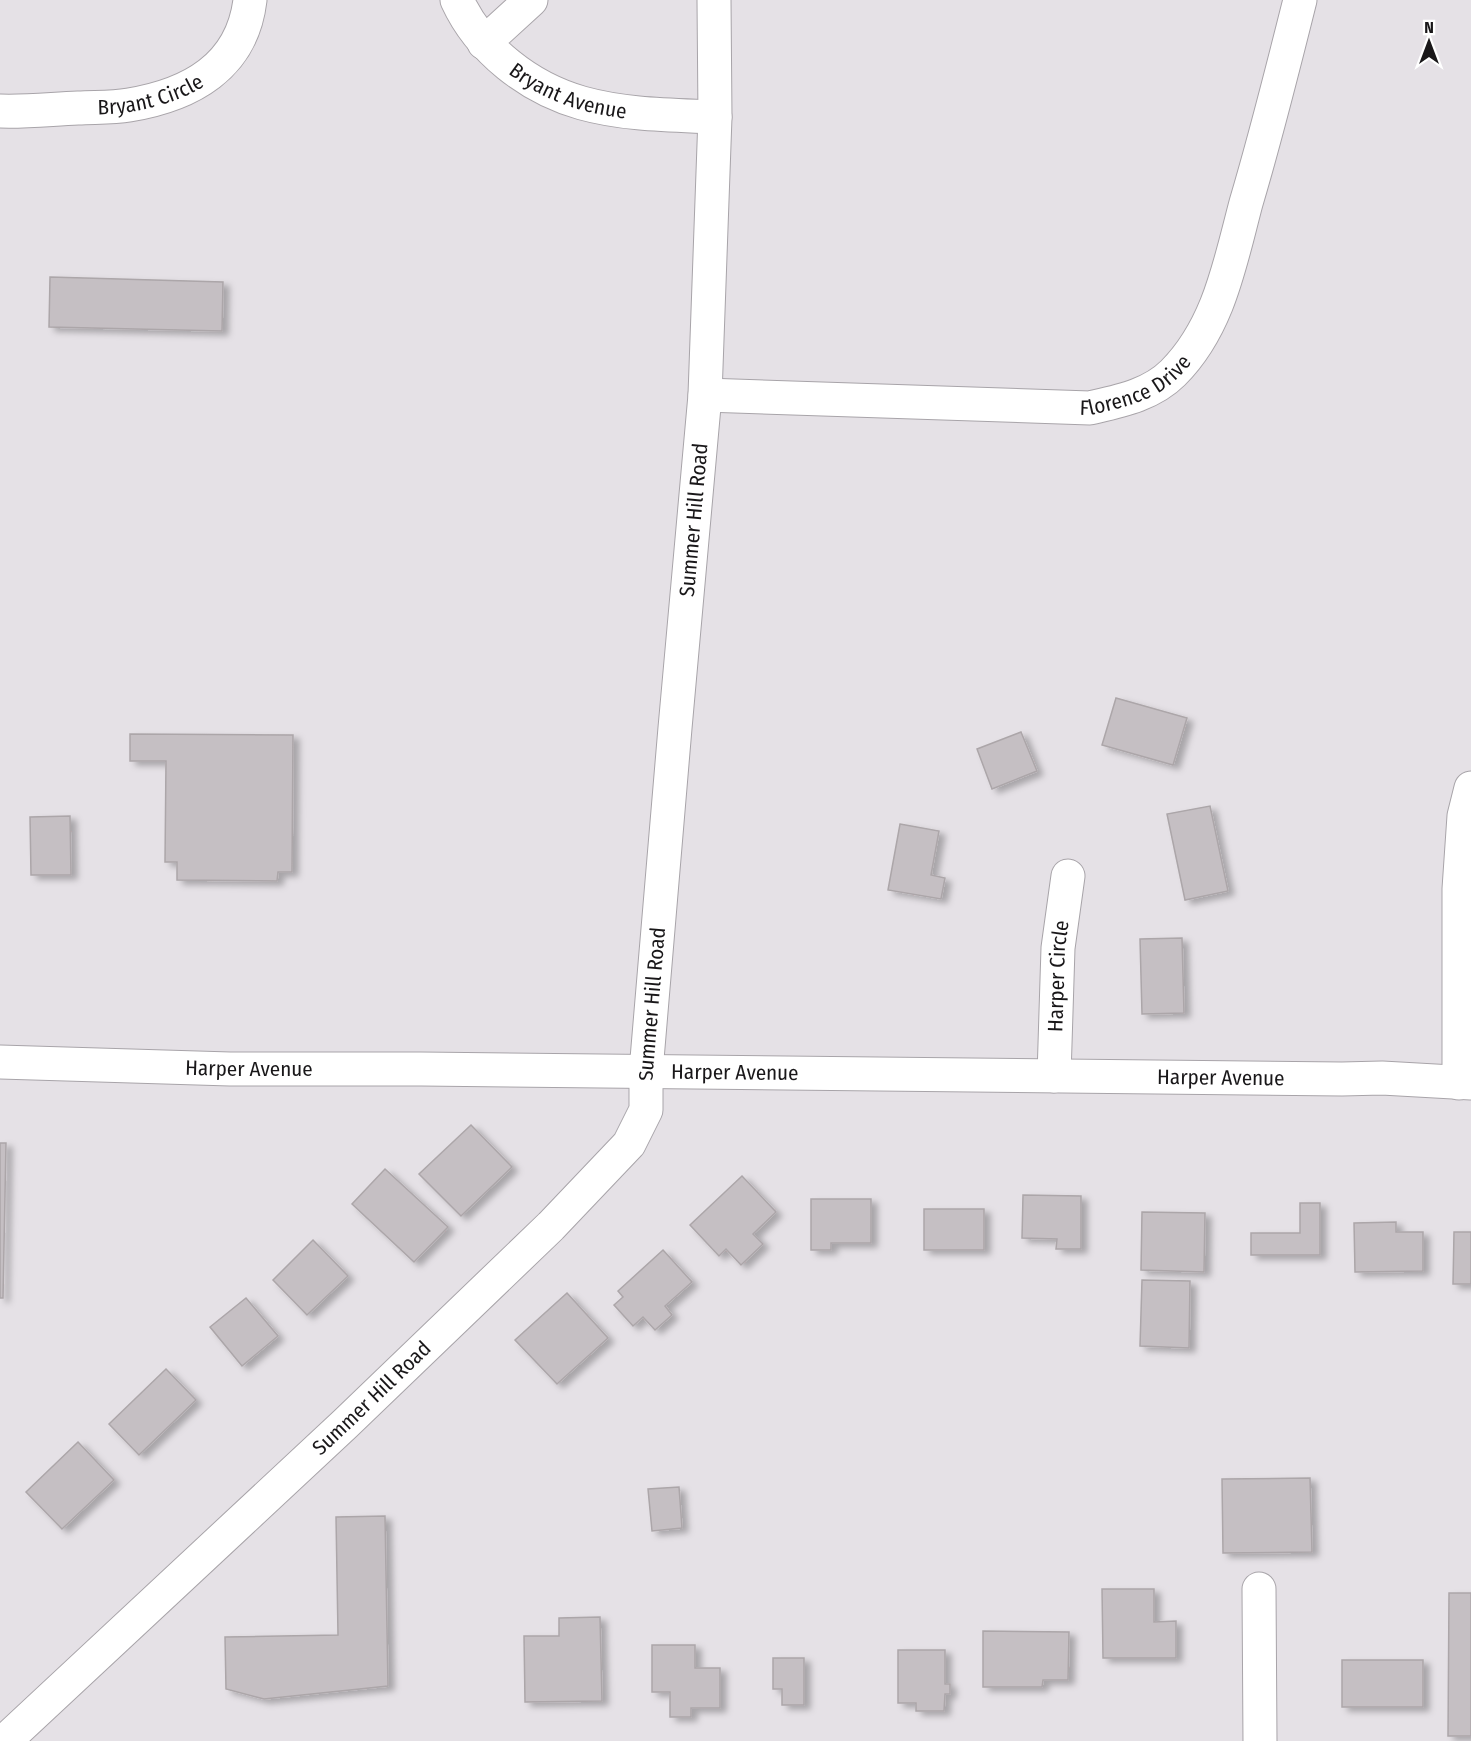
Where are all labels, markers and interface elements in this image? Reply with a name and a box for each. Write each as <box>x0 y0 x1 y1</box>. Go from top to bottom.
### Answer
north arrow <box>1399 12 1459 72</box>
text: N <box>1424 18 1434 37</box>
street label: Bryant Avenue <box>504 57 628 125</box>
street label: Bryant Circle <box>97 68 208 120</box>
street label: Florence Drive <box>1079 349 1197 421</box>
street label: Summer Hill Road <box>674 442 714 598</box>
street label: Harper Circle <box>1042 919 1075 1032</box>
street label: Summer Hill Road <box>633 926 671 1081</box>
street label: Harper Avenue <box>185 1055 313 1082</box>
street label: Harper Avenue <box>671 1059 799 1086</box>
street label: Harper Avenue <box>1157 1064 1285 1091</box>
street label: Summer Hill Road <box>307 1336 436 1461</box>

